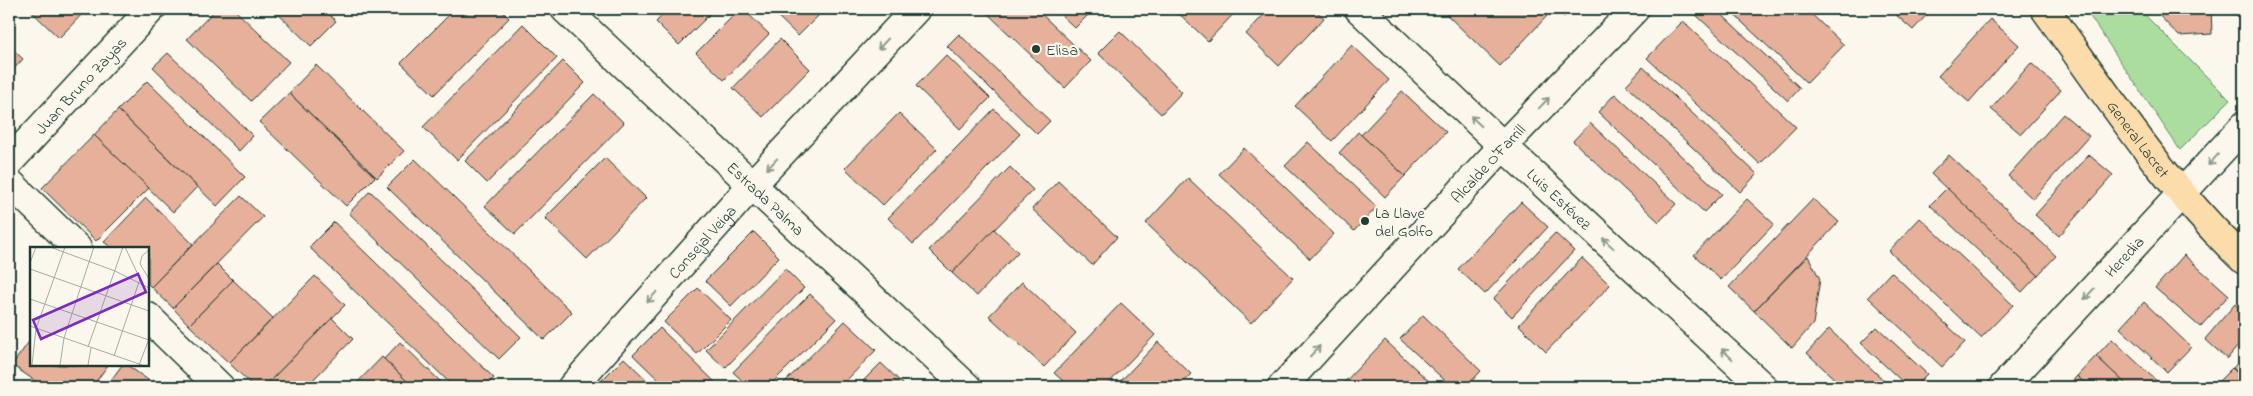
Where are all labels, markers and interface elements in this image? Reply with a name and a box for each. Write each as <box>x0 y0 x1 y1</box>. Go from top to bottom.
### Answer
street label: Juan Bruno Zayas <box>30 32 134 141</box>
one-way arrow <box>877 38 889 51</box>
place label: Elisa <box>1046 39 1078 63</box>
marker: Elisa <box>1030 43 1042 55</box>
street label: General Lacret <box>2100 96 2175 184</box>
one-way arrow <box>1538 97 1550 110</box>
one-way arrow <box>1470 115 1483 127</box>
street label: Alcalde O'Farrill <box>1446 119 1532 209</box>
one-way arrow <box>2207 153 2219 166</box>
street label: Estrada Palma <box>720 157 809 242</box>
one-way arrow <box>766 157 778 170</box>
street label: Luis Estévez <box>1520 164 1596 237</box>
street label: Consejal Veiga <box>664 200 743 285</box>
place label: La Llave del Golfo <box>1375 202 1433 244</box>
marker: La Llave del Golfo <box>1359 215 1371 227</box>
street label: Heredia <box>2100 231 2151 284</box>
one-way arrow <box>1602 237 1614 249</box>
inset map <box>30 247 149 366</box>
one-way arrow <box>2083 288 2095 301</box>
one-way arrow <box>646 291 658 304</box>
one-way arrow <box>1309 345 1321 358</box>
one-way arrow <box>1721 348 1733 360</box>

